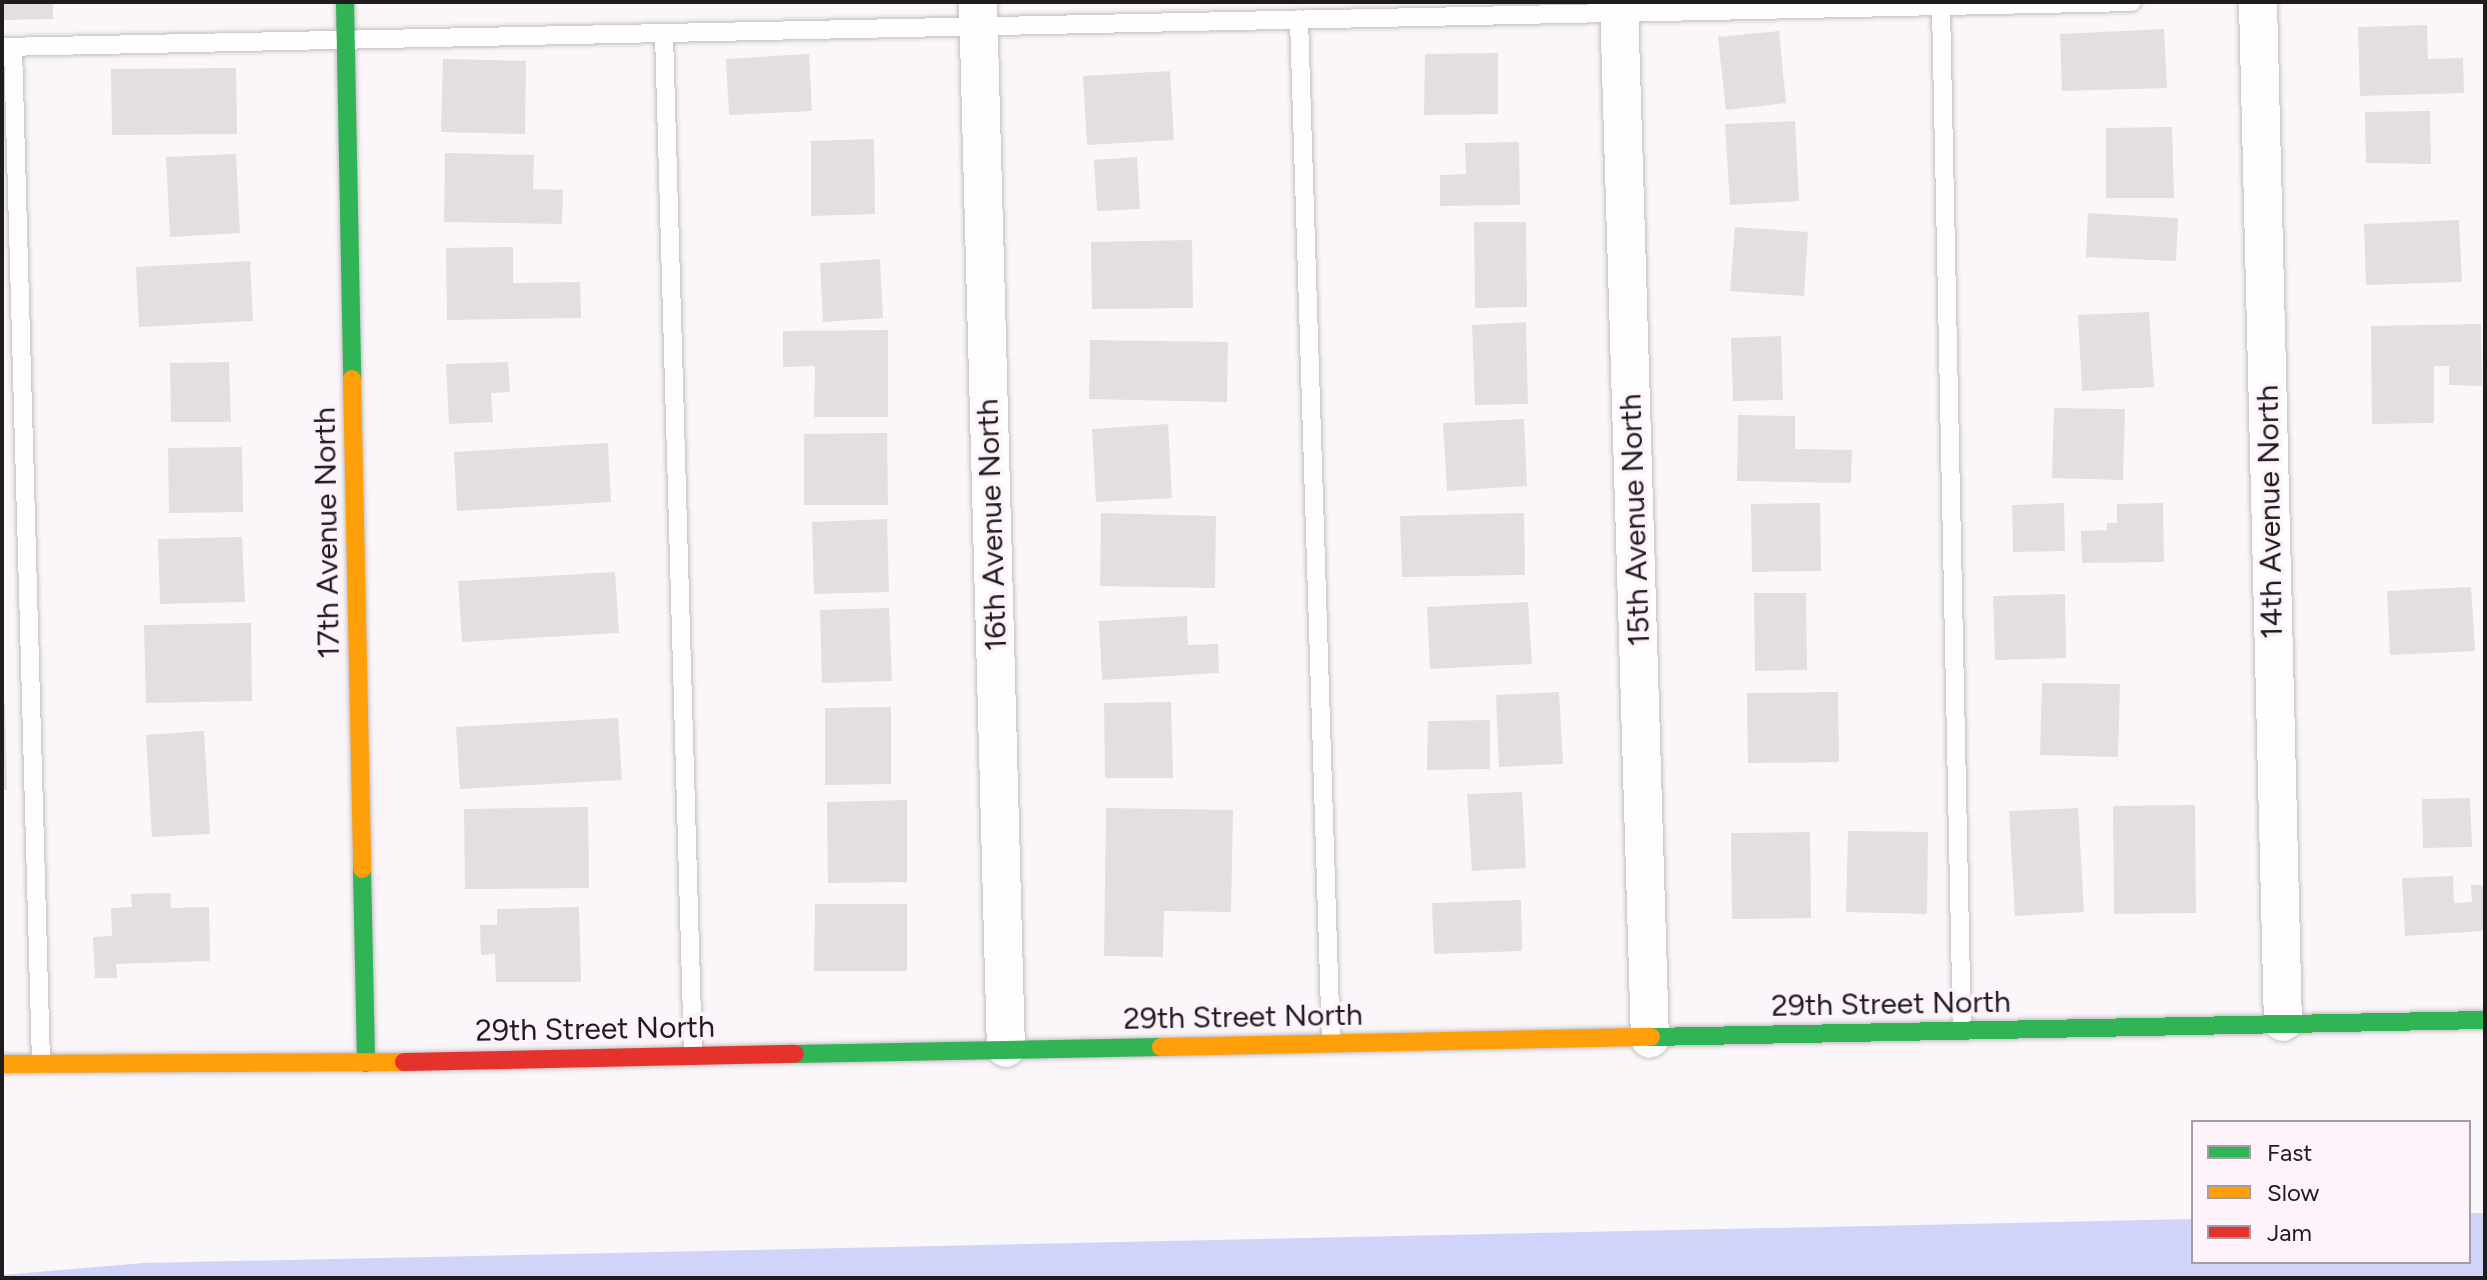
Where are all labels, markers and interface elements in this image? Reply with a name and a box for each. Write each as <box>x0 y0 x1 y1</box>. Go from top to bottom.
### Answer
street label: 14th Avenue North <box>2250 385 2290 639</box>
street label: 15th Avenue North <box>1613 393 1657 647</box>
street label: 16th Avenue North <box>970 398 1014 652</box>
street label: 17th Avenue North <box>307 407 347 659</box>
street label: 29th Street North <box>1771 984 2011 1024</box>
street label: 29th Street North <box>1123 997 1363 1037</box>
street label: 29th Street North <box>475 1009 715 1049</box>
legend <box>2191 1120 2471 1264</box>
text: Fast <box>2267 1138 2312 1167</box>
text: Slow <box>2267 1178 2319 1207</box>
text: Jam <box>2267 1218 2312 1247</box>

